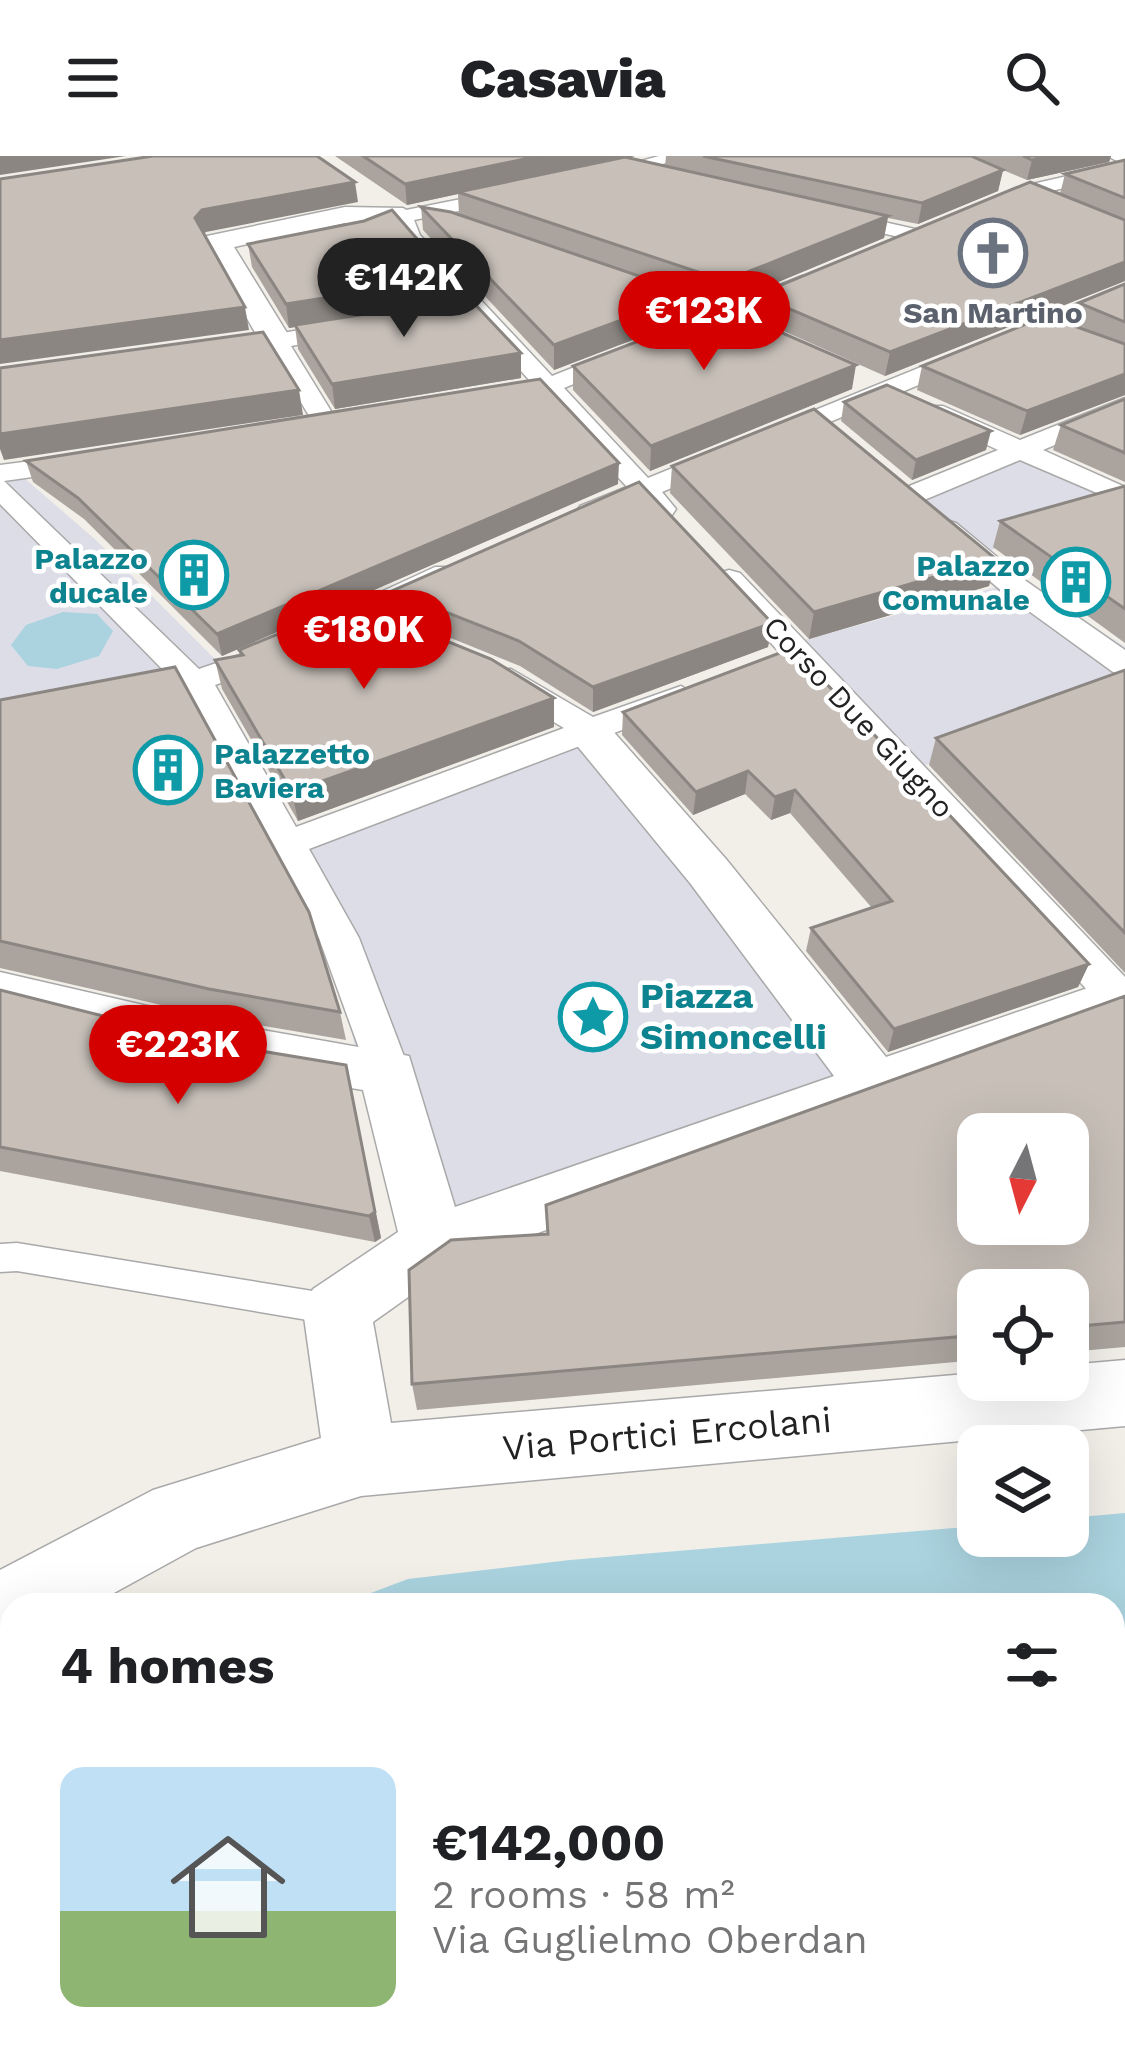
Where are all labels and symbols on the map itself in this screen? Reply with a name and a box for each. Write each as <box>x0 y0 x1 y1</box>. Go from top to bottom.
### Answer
church icon: San Martino <box>958 218 1028 288</box>
pin: €142K <box>320 238 488 340</box>
pin: €123K <box>620 271 788 373</box>
place label: San Martino <box>903 295 1083 330</box>
building icon: Palazzo ducale <box>159 540 229 610</box>
place label: Palazzo ducale <box>34 541 148 610</box>
building icon: Palazzo Comunale <box>1041 547 1111 617</box>
place label: Palazzo Comunale <box>882 548 1030 617</box>
pin: €180K <box>280 590 448 692</box>
street label: Corso Due Giugno <box>757 609 961 825</box>
building icon: Palazzetto Baviera <box>133 735 203 805</box>
place label: Palazzetto Baviera <box>214 736 370 805</box>
place label: Piazza Simoncelli <box>640 975 827 1058</box>
place icon: Piazza Simoncelli <box>558 982 628 1052</box>
pin: €223K <box>94 1005 262 1107</box>
north arrow <box>957 1113 1089 1245</box>
street label: Via Portici Ercolani <box>501 1399 833 1469</box>

